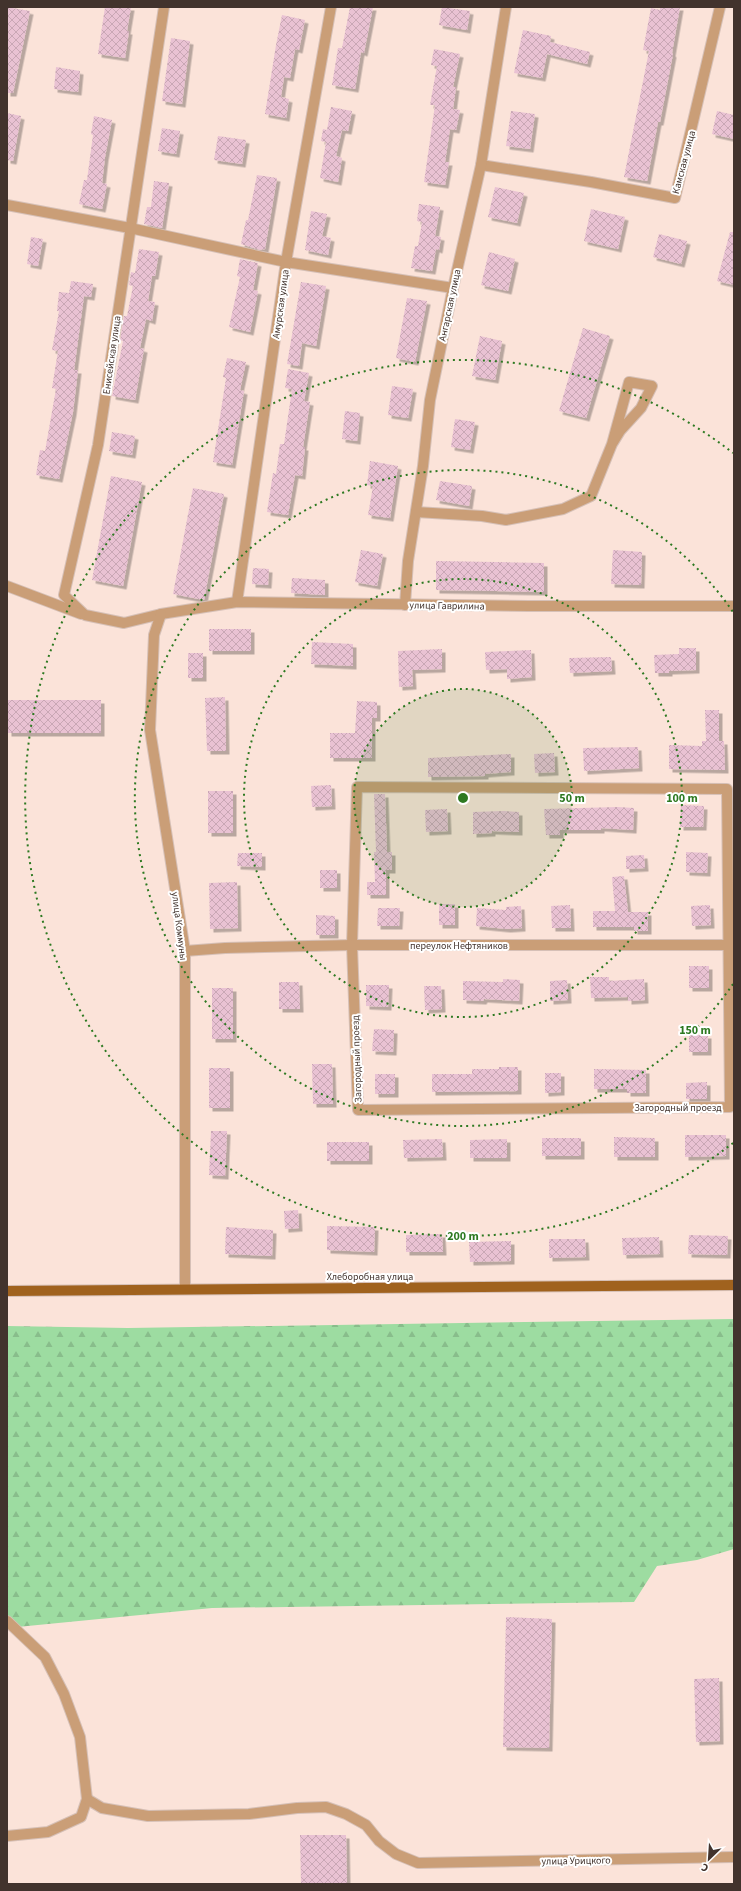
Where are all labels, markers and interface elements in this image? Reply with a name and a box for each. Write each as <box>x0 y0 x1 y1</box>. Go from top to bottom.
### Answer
street label: Камская улица <box>669 129 699 195</box>
street label: Ангарская улица <box>436 268 464 342</box>
street label: Амурская улица <box>269 269 293 340</box>
street label: Енисейская улица <box>100 315 124 395</box>
street label: улица Гаврилина <box>409 598 485 614</box>
text: 50 m <box>559 790 585 807</box>
text: 100 m <box>666 790 698 807</box>
centre of rings <box>456 791 470 805</box>
street label: улица Коммуны <box>168 891 190 961</box>
street label: переулок Нефтяников <box>410 939 508 953</box>
street label: Загородный проезд <box>348 1014 366 1103</box>
text: 150 m <box>679 1022 711 1039</box>
street label: Загородный проезд <box>634 1101 722 1115</box>
text: 200 m <box>447 1228 479 1245</box>
street label: Хлеборобная улица <box>327 1270 413 1284</box>
north arrow <box>689 1839 729 1879</box>
street label: улица Урицкого <box>541 1853 611 1869</box>
text: С <box>698 1859 711 1876</box>

